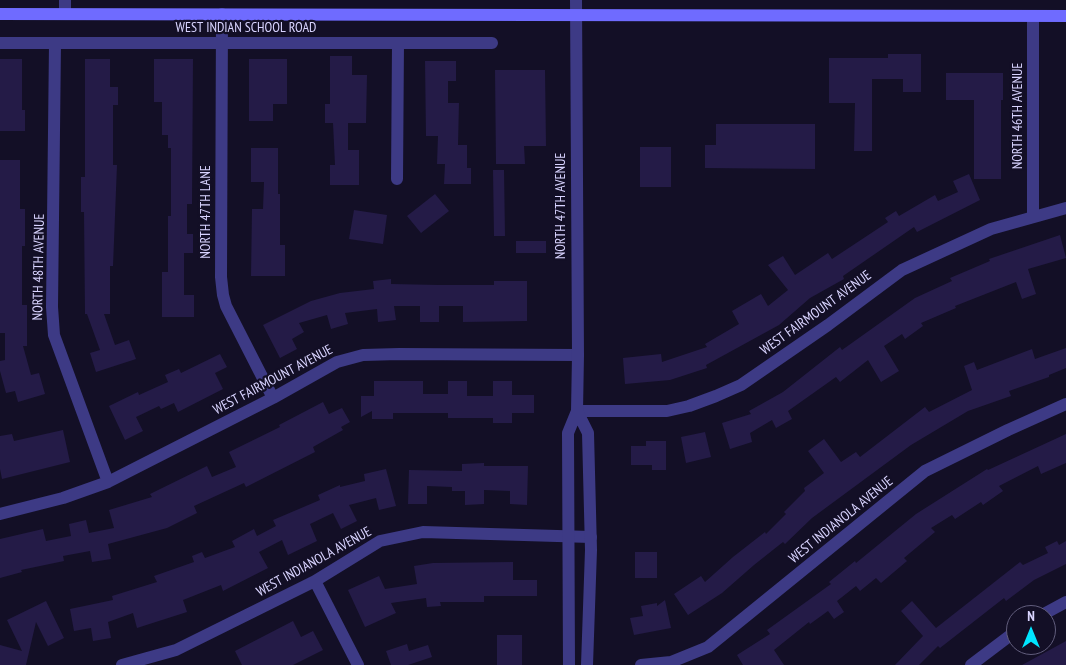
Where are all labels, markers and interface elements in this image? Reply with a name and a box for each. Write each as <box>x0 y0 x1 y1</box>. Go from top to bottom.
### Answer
street label: WEST INDIAN SCHOOL ROAD <box>176 20 316 36</box>
street label: NORTH 46TH AVENUE <box>1010 63 1026 169</box>
street label: NORTH 47TH AVENUE <box>553 153 569 259</box>
street label: NORTH 47TH LANE <box>198 165 214 259</box>
street label: NORTH 48TH AVENUE <box>30 213 48 321</box>
street label: WEST FAIRMOUNT AVENUE <box>757 267 875 359</box>
street label: WEST FAIRMOUNT AVENUE <box>210 341 336 419</box>
street label: WEST INDIANOLA AVENUE <box>786 473 896 567</box>
street label: WEST INDIANOLA AVENUE <box>254 523 374 601</box>
north arrow <box>1006 605 1056 655</box>
text: N <box>1027 607 1035 625</box>

